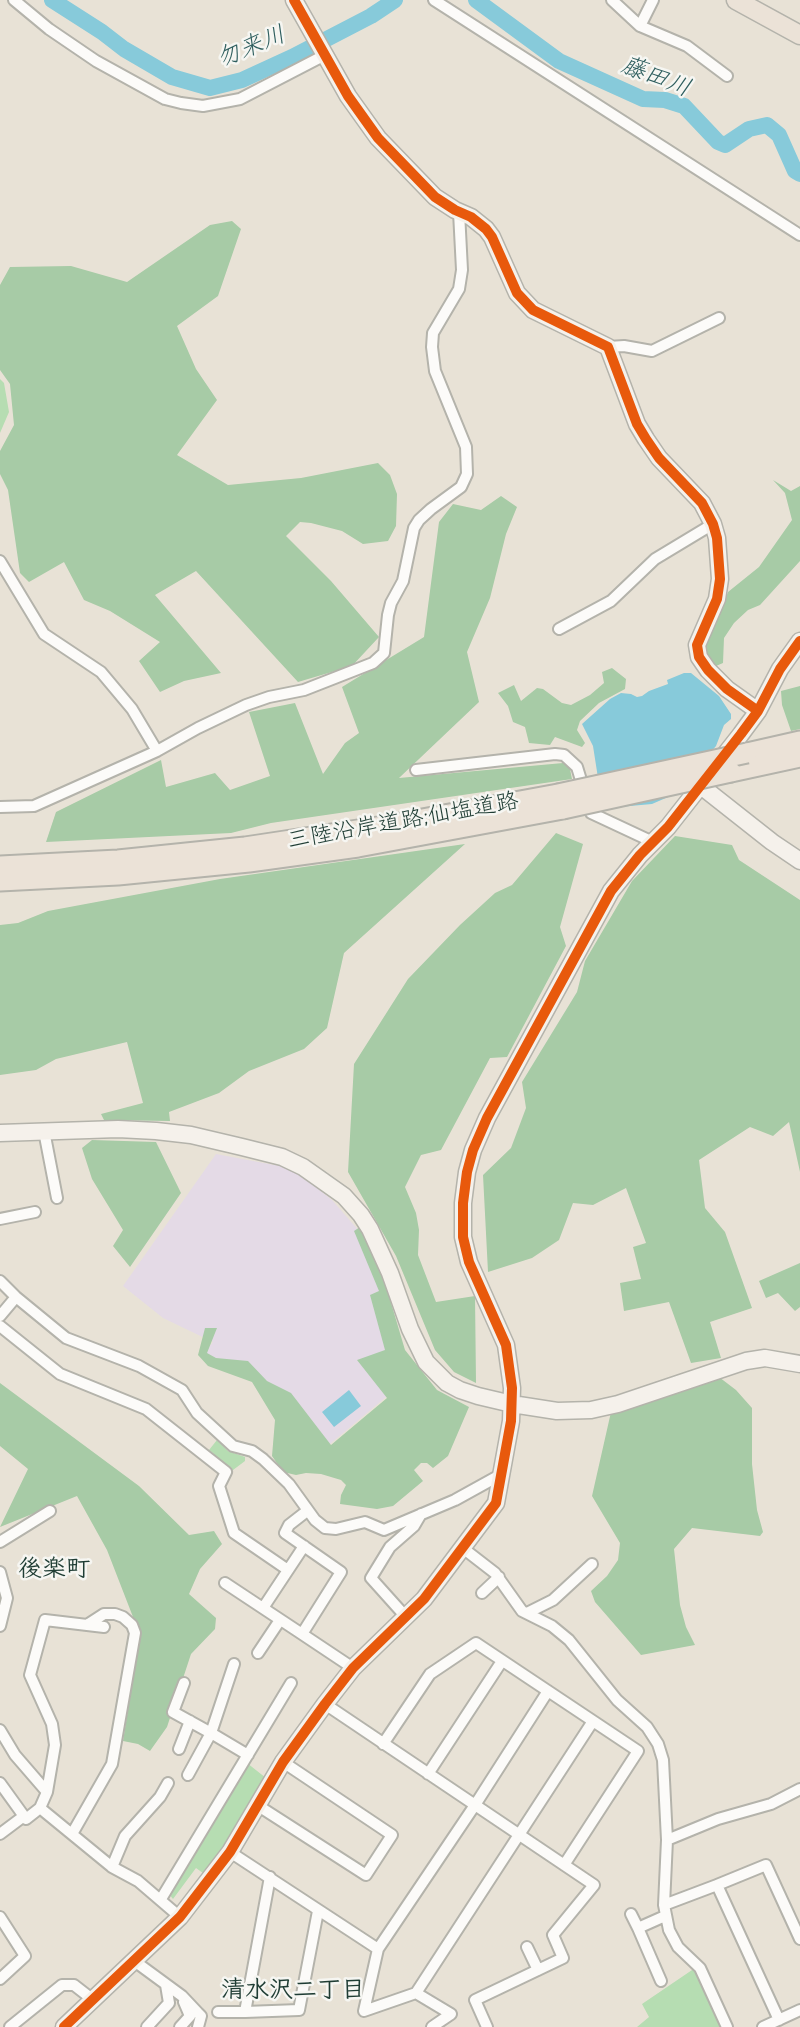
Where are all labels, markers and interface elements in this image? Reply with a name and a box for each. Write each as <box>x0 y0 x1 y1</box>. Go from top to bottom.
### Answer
water label: 勿来川 <box>212 20 290 74</box>
water label: 藤田川 <box>617 51 695 103</box>
street label: 三陸沿岸道路;仙塩道路 <box>285 787 521 855</box>
district label: 後楽町 <box>18 1555 90 1583</box>
district label: 清水沢二丁目 <box>221 1976 365 2004</box>

